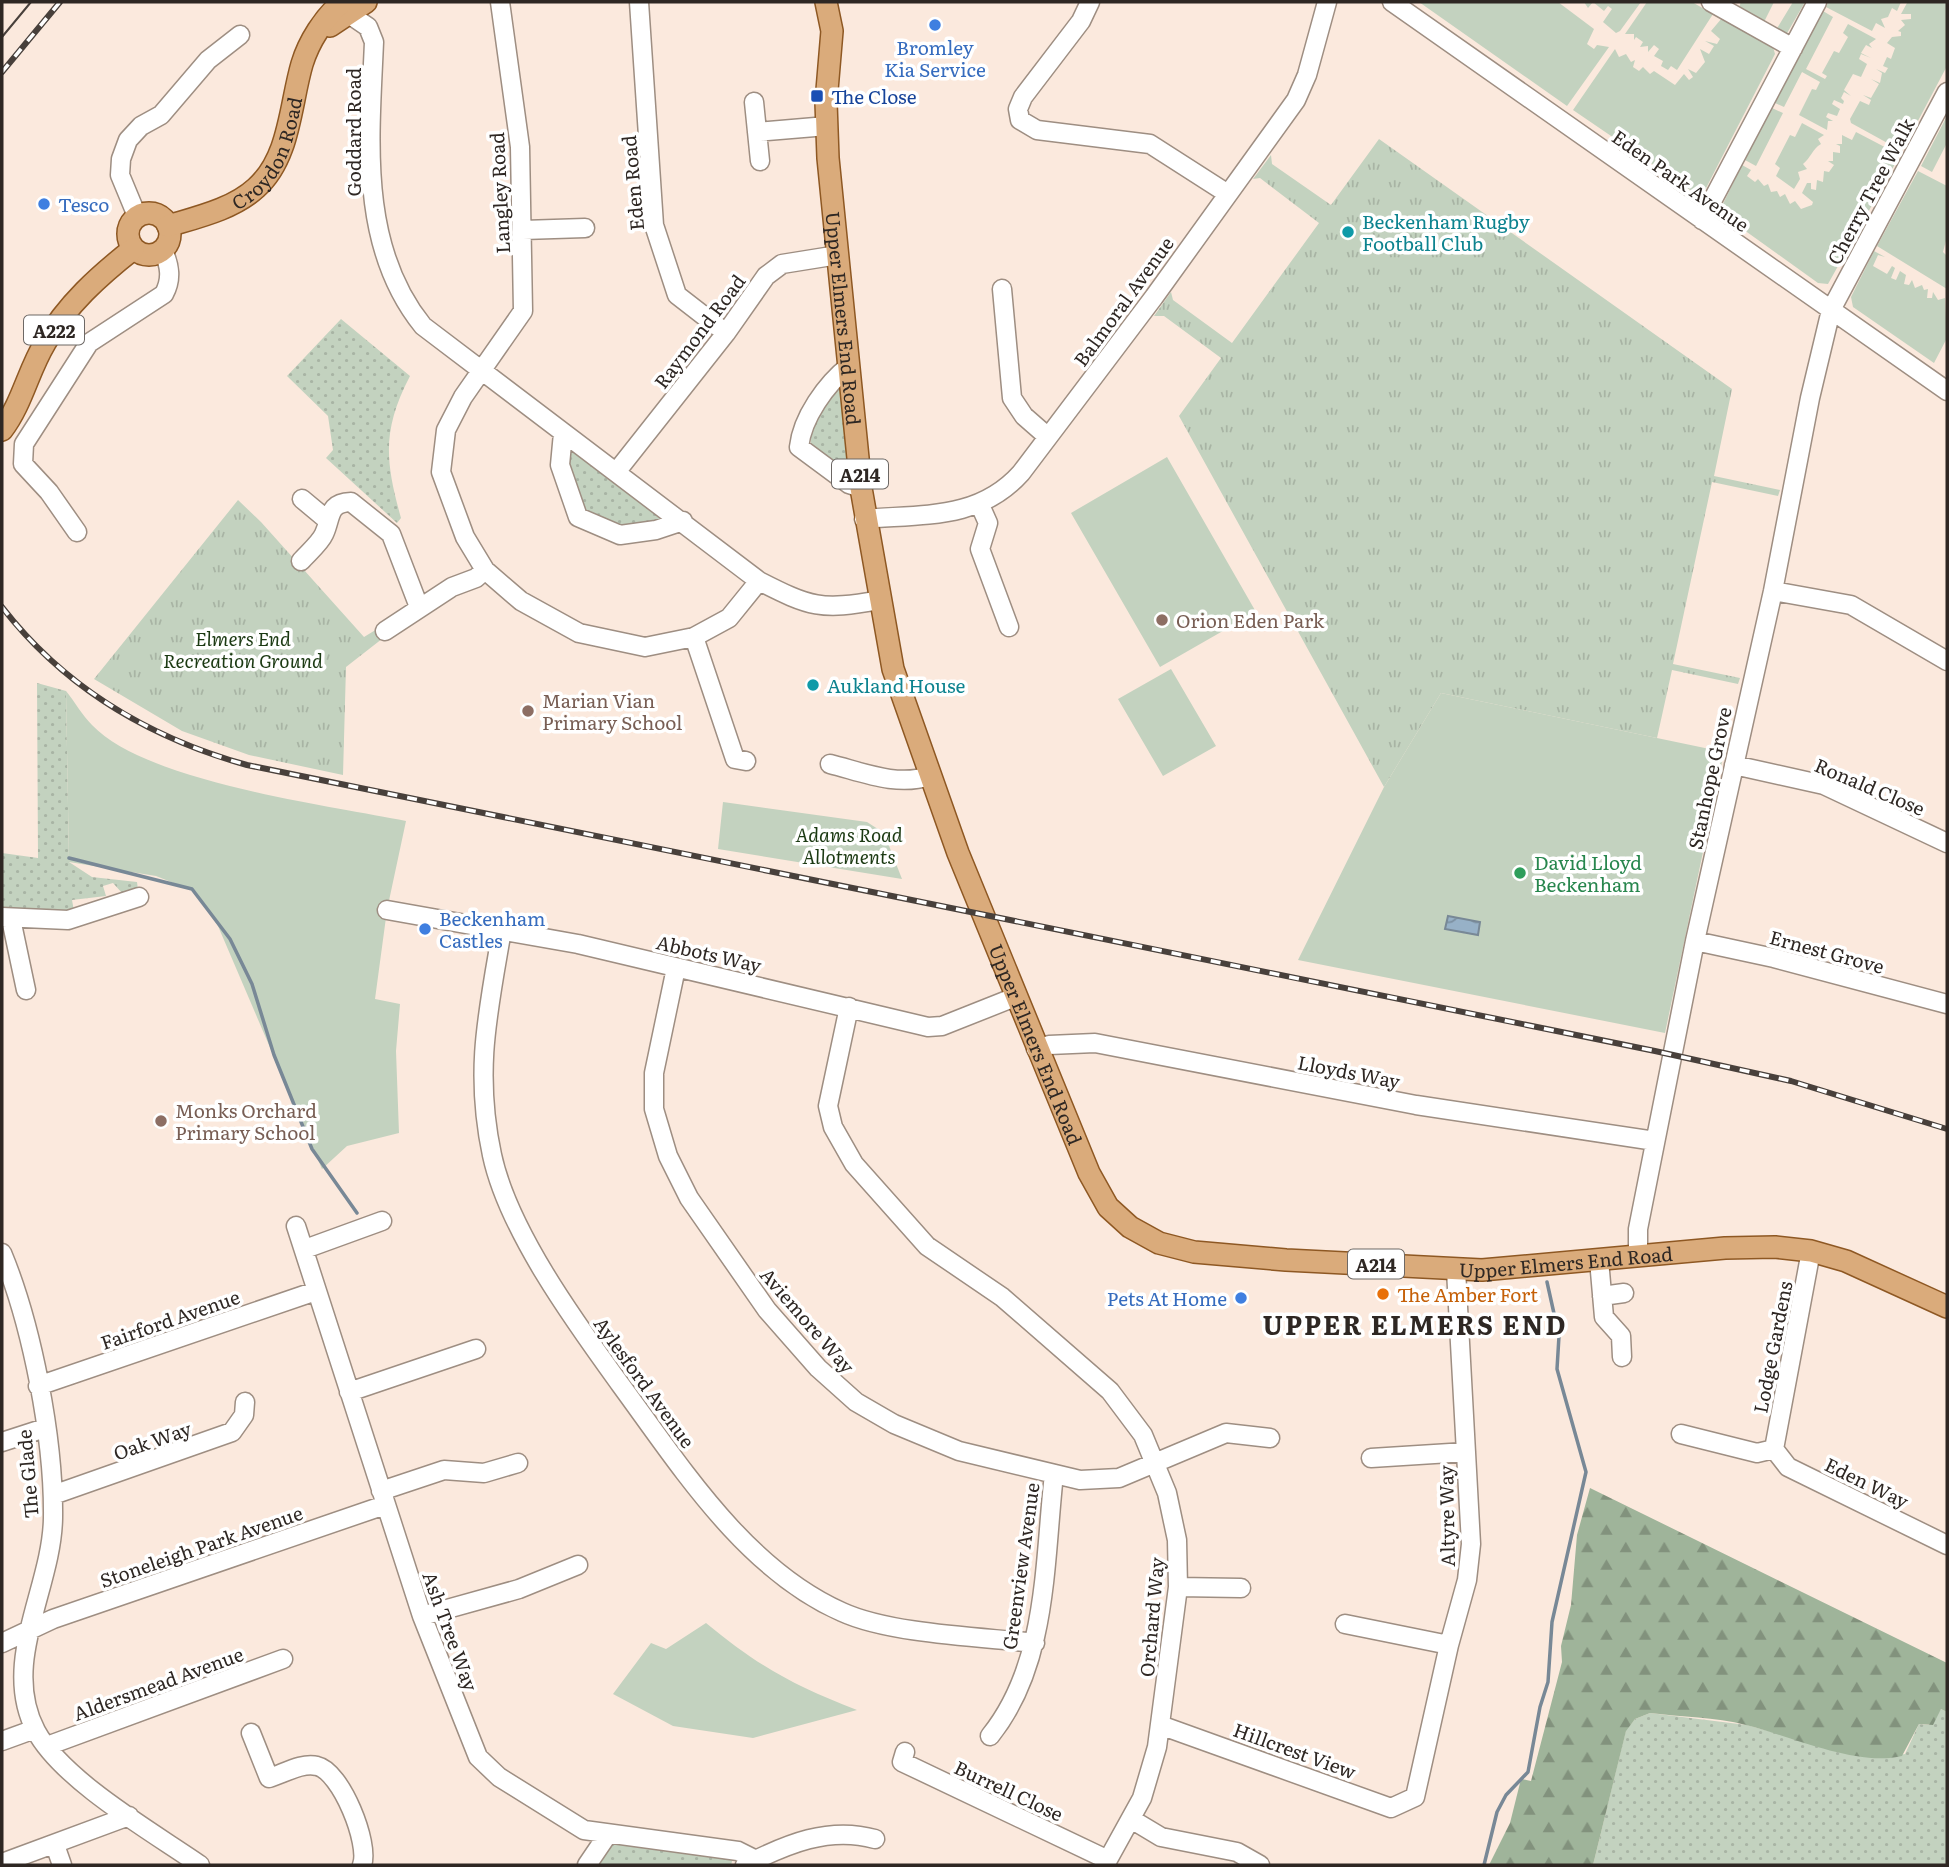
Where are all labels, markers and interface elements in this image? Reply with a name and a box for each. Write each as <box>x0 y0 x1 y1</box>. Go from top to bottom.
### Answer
marker: Bromley Kia Service <box>927 17 943 33</box>
place label: Bromley Kia Service <box>884 33 986 83</box>
street label: Goddard Road <box>339 67 367 196</box>
place label: The Close <box>831 82 917 110</box>
marker: The Close <box>809 88 825 104</box>
street label: Croydon Road <box>226 94 308 216</box>
street label: Cherry Tree Walk <box>1820 112 1921 269</box>
street label: Eden Park Avenue <box>1607 122 1755 238</box>
street label: Langley Road <box>482 131 516 255</box>
street label: Eden Road <box>614 134 650 232</box>
place label: Tesco <box>58 190 109 218</box>
marker: Tesco <box>36 196 52 212</box>
place label: Beckenham Rugby Football Club <box>1362 207 1530 257</box>
street label: Upper Elmers End Road <box>819 210 869 427</box>
marker: Beckenham Rugby Football Club <box>1340 224 1356 240</box>
street label: Balmoral Avenue <box>1066 230 1180 372</box>
street label: Raymond Road <box>647 268 752 394</box>
road number: A222 <box>24 316 84 344</box>
road number: A214 <box>832 460 888 488</box>
place label: Orion Eden Park <box>1176 606 1325 634</box>
marker: Orion Eden Park <box>1154 612 1170 628</box>
park label: Elmers End Recreation Ground <box>163 624 323 674</box>
place label: Aukland House <box>827 671 966 699</box>
marker: Aukland House <box>805 677 821 693</box>
place label: Marian Vian Primary School <box>542 686 683 736</box>
marker: Marian Vian Primary School <box>520 703 536 719</box>
street label: Stanhope Grove <box>1680 704 1738 852</box>
street label: Ronald Close <box>1811 750 1930 822</box>
park label: Adams Road Allotments <box>795 820 903 870</box>
place label: David Lloyd Beckenham <box>1534 848 1642 898</box>
marker: David Lloyd Beckenham <box>1512 865 1528 881</box>
place label: Beckenham Castles <box>439 904 545 954</box>
marker: Beckenham Castles <box>417 921 433 937</box>
street label: Ernest Grove <box>1767 922 1888 980</box>
street label: Abbots Way <box>654 927 764 979</box>
street label: Upper Elmers End Road <box>983 939 1090 1149</box>
street label: Lloyds Way <box>1295 1047 1403 1095</box>
place label: Monks Orchard Primary School <box>175 1096 317 1146</box>
marker: Monks Orchard Primary School <box>153 1113 169 1129</box>
street label: Upper Elmers End Road <box>1458 1239 1674 1284</box>
road number: A214 <box>1348 1250 1404 1279</box>
street label: Aviemore Way <box>754 1261 862 1379</box>
street label: Lodge Gardens <box>1745 1278 1799 1415</box>
place label: The Amber Fort <box>1397 1280 1538 1308</box>
street label: Fairford Avenue <box>97 1282 243 1356</box>
place label: Pets At Home <box>1107 1284 1227 1312</box>
marker: The Amber Fort <box>1375 1286 1391 1302</box>
marker: Pets At Home <box>1233 1290 1249 1306</box>
district label: UPPER ELMERS END <box>1263 1304 1567 1343</box>
street label: Aylesford Avenue <box>588 1311 702 1453</box>
street label: Oak Way <box>109 1414 195 1466</box>
street label: The Glade <box>9 1428 45 1520</box>
street label: Eden Way <box>1820 1450 1914 1514</box>
street label: Altyre Way <box>1431 1465 1461 1567</box>
street label: Greenview Avenue <box>994 1480 1046 1651</box>
street label: Stoneleigh Park Avenue <box>96 1498 306 1594</box>
street label: Orchard Way <box>1132 1556 1170 1678</box>
street label: Ash Tree Way <box>416 1567 486 1695</box>
street label: Aldersmead Avenue <box>69 1639 247 1727</box>
street label: Hillcrest View <box>1230 1715 1361 1785</box>
street label: Burrell Close <box>950 1753 1068 1827</box>

